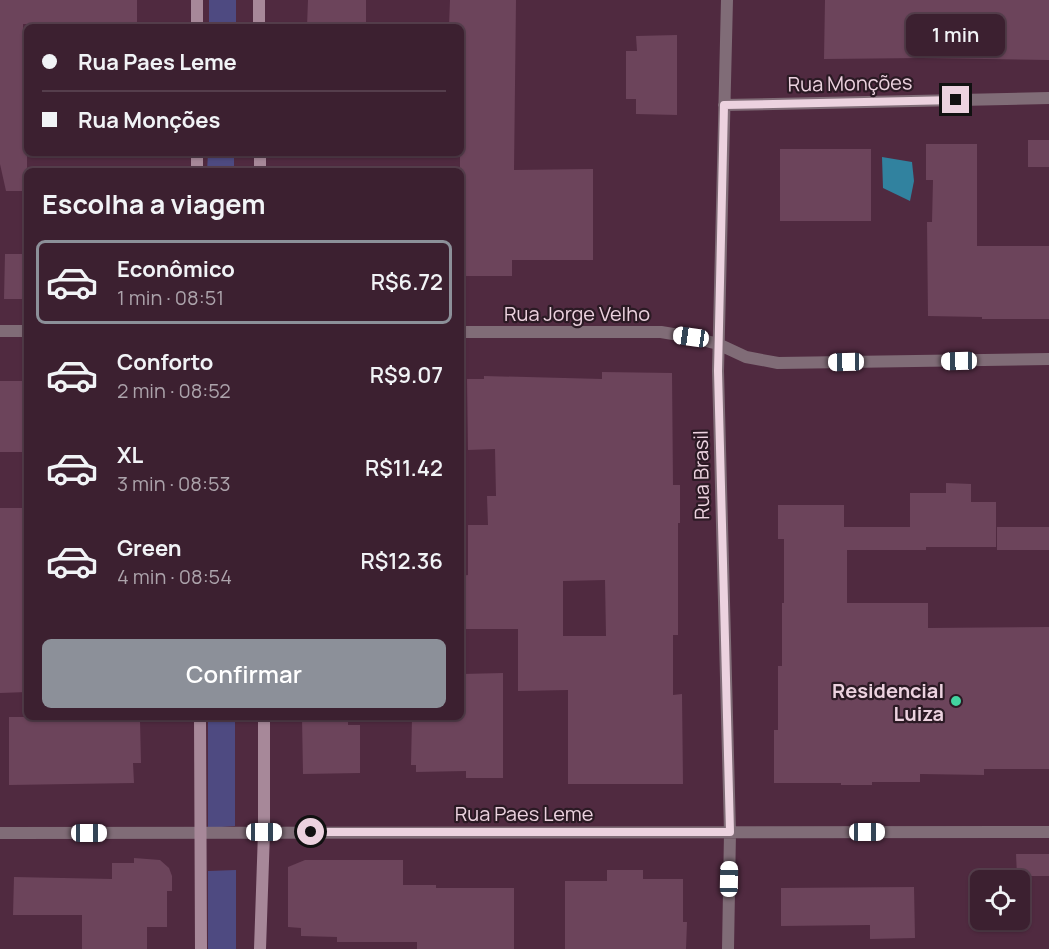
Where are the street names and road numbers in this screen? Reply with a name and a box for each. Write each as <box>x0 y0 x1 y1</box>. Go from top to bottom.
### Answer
street label: Rua Monções <box>787 68 913 98</box>
street label: Rua Jorge Velho <box>504 300 650 327</box>
street label: Rua Brasil <box>687 430 715 520</box>
street label: Rua Paes Leme <box>455 800 593 827</box>

